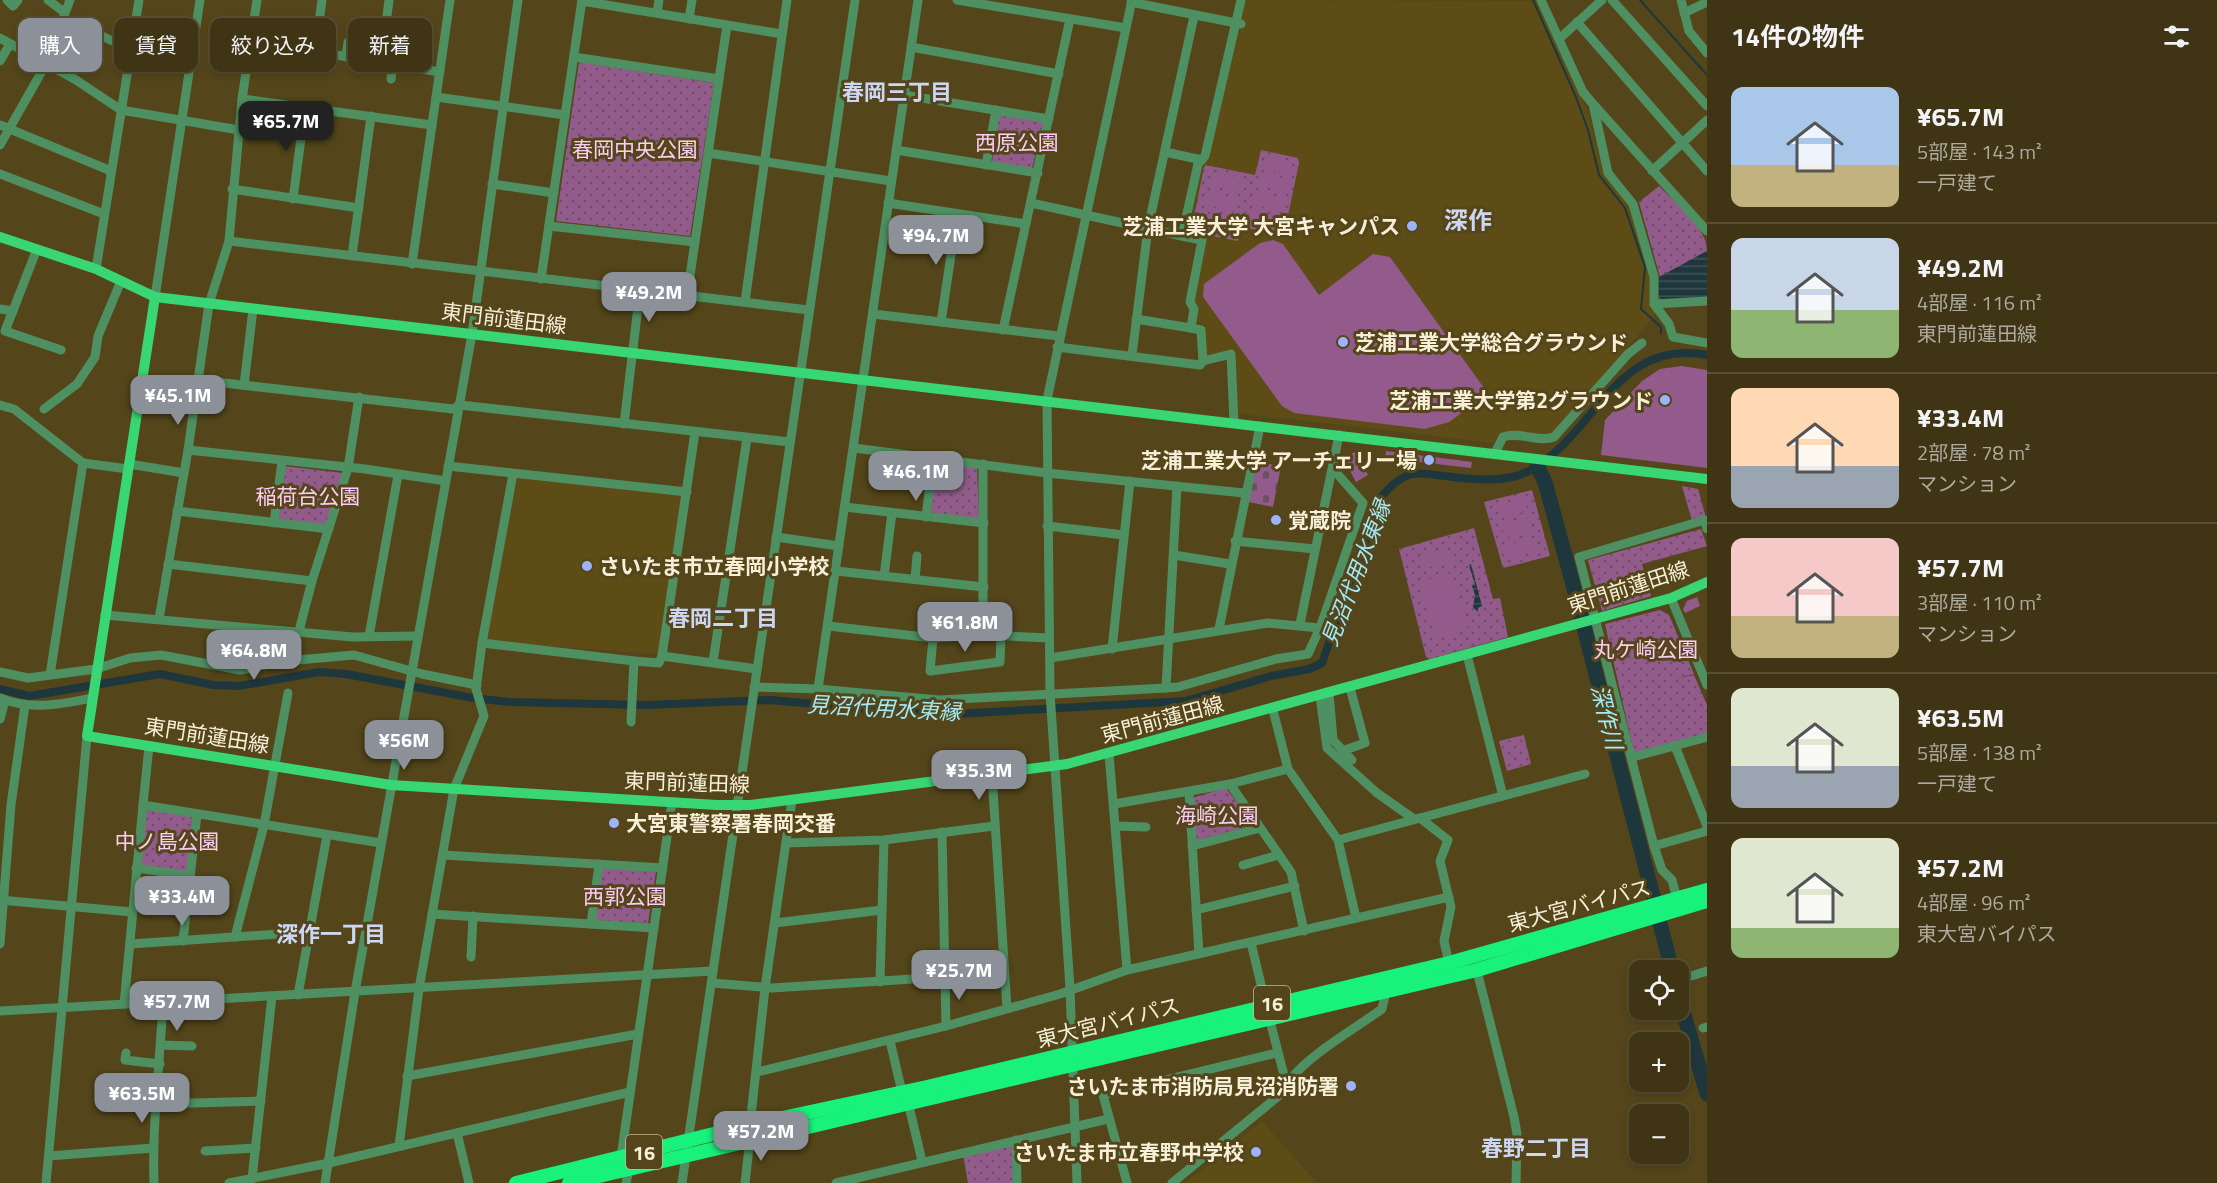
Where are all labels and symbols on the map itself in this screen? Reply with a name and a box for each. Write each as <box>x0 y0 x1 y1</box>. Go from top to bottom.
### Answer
district label: 春岡三丁目 <box>842 75 952 109</box>
pin: ¥65.7M <box>237 101 335 152</box>
park label: 西原公園 <box>975 126 1059 158</box>
park label: 春岡中央公園 <box>572 133 698 165</box>
district label: 深作 <box>1444 202 1492 238</box>
place label: 芝浦工業大学 大宮キャンパス <box>1122 210 1400 242</box>
pin: ¥94.7M <box>887 215 985 266</box>
marker: 芝浦工業大学 大宮キャンパス <box>1405 219 1419 233</box>
pin: ¥49.2M <box>600 272 698 323</box>
street label: 東門前蓮田線 <box>440 294 568 342</box>
place label: 芝浦工業大学総合グラウンド <box>1355 326 1628 358</box>
marker: 芝浦工業大学総合グラウンド <box>1336 335 1350 349</box>
pin: ¥45.1M <box>129 375 227 426</box>
place label: 芝浦工業大学第2グラウンド <box>1389 384 1653 416</box>
marker: 芝浦工業大学第2グラウンド <box>1658 393 1672 407</box>
place label: 芝浦工業大学 アーチェリー場 <box>1141 444 1417 476</box>
pin: ¥46.1M <box>867 451 965 502</box>
marker: 芝浦工業大学 アーチェリー場 <box>1422 453 1436 467</box>
park label: 稲荷台公園 <box>256 480 361 512</box>
water label: 見沼代用水東縁 <box>1313 492 1401 651</box>
place label: 覚蔵院 <box>1288 504 1351 536</box>
marker: 覚蔵院 <box>1269 513 1283 527</box>
place label: さいたま市立春岡小学校 <box>599 550 829 582</box>
street label: 東門前蓮田線 <box>1563 552 1693 622</box>
marker: さいたま市立春岡小学校 <box>580 559 594 573</box>
district label: 春岡二丁目 <box>668 601 778 635</box>
pin: ¥61.8M <box>916 602 1014 653</box>
pin: ¥64.8M <box>205 630 303 681</box>
park label: 丸ケ崎公園 <box>1594 633 1699 665</box>
water label: 深作川 <box>1583 681 1632 755</box>
water label: 見沼代用水東縁 <box>806 687 965 729</box>
street label: 東門前蓮田線 <box>1097 687 1227 751</box>
street label: 東門前蓮田線 <box>142 709 272 761</box>
pin: ¥56M <box>368 720 440 771</box>
pin: ¥35.3M <box>930 750 1028 801</box>
street label: 東門前蓮田線 <box>623 764 751 800</box>
park label: 海崎公園 <box>1175 799 1259 831</box>
place label: 大宮東警察署春岡交番 <box>626 807 836 839</box>
marker: 大宮東警察署春岡交番 <box>607 816 621 830</box>
park label: 中ノ島公園 <box>115 825 220 857</box>
street label: 東大宮バイパス <box>1504 871 1654 939</box>
pin: ¥33.4M <box>133 876 231 927</box>
park label: 西郭公園 <box>583 880 667 912</box>
district label: 深作一丁目 <box>276 917 386 951</box>
pin: ¥25.7M <box>910 950 1008 1001</box>
pin: ¥57.7M <box>128 981 226 1032</box>
road number: 16 <box>1254 986 1290 1020</box>
street label: 東大宮バイパス <box>1033 989 1183 1055</box>
place label: さいたま市消防局見沼消防署 <box>1067 1070 1339 1102</box>
pin: ¥63.5M <box>93 1073 191 1124</box>
marker: さいたま市消防局見沼消防署 <box>1344 1079 1358 1093</box>
pin: ¥57.2M <box>712 1111 810 1162</box>
district label: 春野二丁目 <box>1481 1131 1591 1165</box>
road number: 16 <box>626 1135 662 1169</box>
place label: さいたま市立春野中学校 <box>1014 1136 1244 1168</box>
marker: さいたま市立春野中学校 <box>1249 1145 1263 1159</box>

